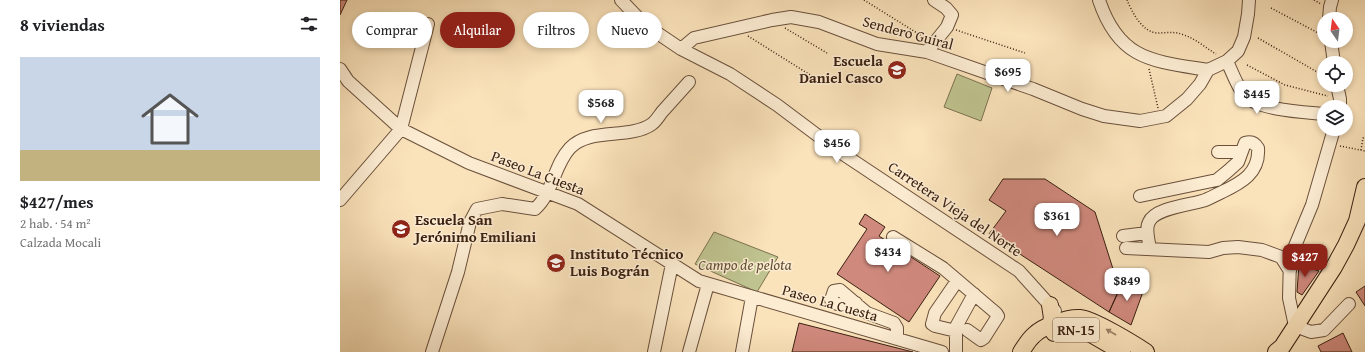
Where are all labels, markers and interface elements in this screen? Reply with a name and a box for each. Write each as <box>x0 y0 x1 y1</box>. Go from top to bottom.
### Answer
street label: Sendero Guiral <box>860 10 956 55</box>
text: 8 viviendas <box>20 12 105 37</box>
chip: Comprar <box>352 12 432 48</box>
chip: Alquilar <box>440 12 515 48</box>
chip: Filtros <box>523 12 589 48</box>
chip: Nuevo <box>597 12 662 48</box>
north arrow <box>1317 12 1353 48</box>
map controls <box>1317 12 1353 136</box>
icon: filters <box>298 13 320 35</box>
place label: Escuela Daniel Casco <box>799 50 883 88</box>
button: locate <box>1317 56 1353 92</box>
school or university icon: Escuela Daniel Casco <box>886 59 908 81</box>
pin: $695 <box>984 59 1032 93</box>
text: $695 <box>995 62 1021 81</box>
pin: $445 <box>1233 81 1281 115</box>
icon: home <box>134 83 206 155</box>
text: $445 <box>1244 84 1270 103</box>
pin: $568 <box>577 90 625 124</box>
text: $568 <box>588 93 614 112</box>
button: layers <box>1317 100 1353 136</box>
pin: $456 <box>813 130 861 164</box>
text: $456 <box>824 133 850 152</box>
street label: Paseo La Cuesta <box>488 145 588 200</box>
street label: Carretera Vieja del Norte <box>884 156 1026 261</box>
text: $427/mes <box>20 189 94 214</box>
pin: $361 <box>1033 203 1081 237</box>
text: $361 <box>1044 206 1070 225</box>
place label: Escuela San Jerónimo Emiliani <box>412 209 536 247</box>
text: 2 hab. · 54 m² <box>20 214 91 233</box>
school or university icon: Escuela San Jerónimo Emiliani <box>390 218 412 240</box>
text: Calzada Mocali <box>20 233 101 252</box>
pin: $434 <box>864 239 912 273</box>
text: $434 <box>875 242 901 261</box>
place label: Instituto Técnico Luis Bográn <box>570 243 684 281</box>
pin: $427 <box>1281 244 1329 278</box>
text: $427 <box>1292 247 1318 266</box>
school or university icon: Instituto Técnico Luis Bográn <box>545 252 567 274</box>
park label: Campo de pelota <box>698 254 792 275</box>
pin: $849 <box>1103 268 1151 302</box>
text: $849 <box>1114 271 1140 290</box>
street label: Paseo La Cuesta <box>780 279 880 326</box>
road number: RN-15 <box>1053 318 1099 342</box>
one-way arrow <box>1105 329 1117 336</box>

